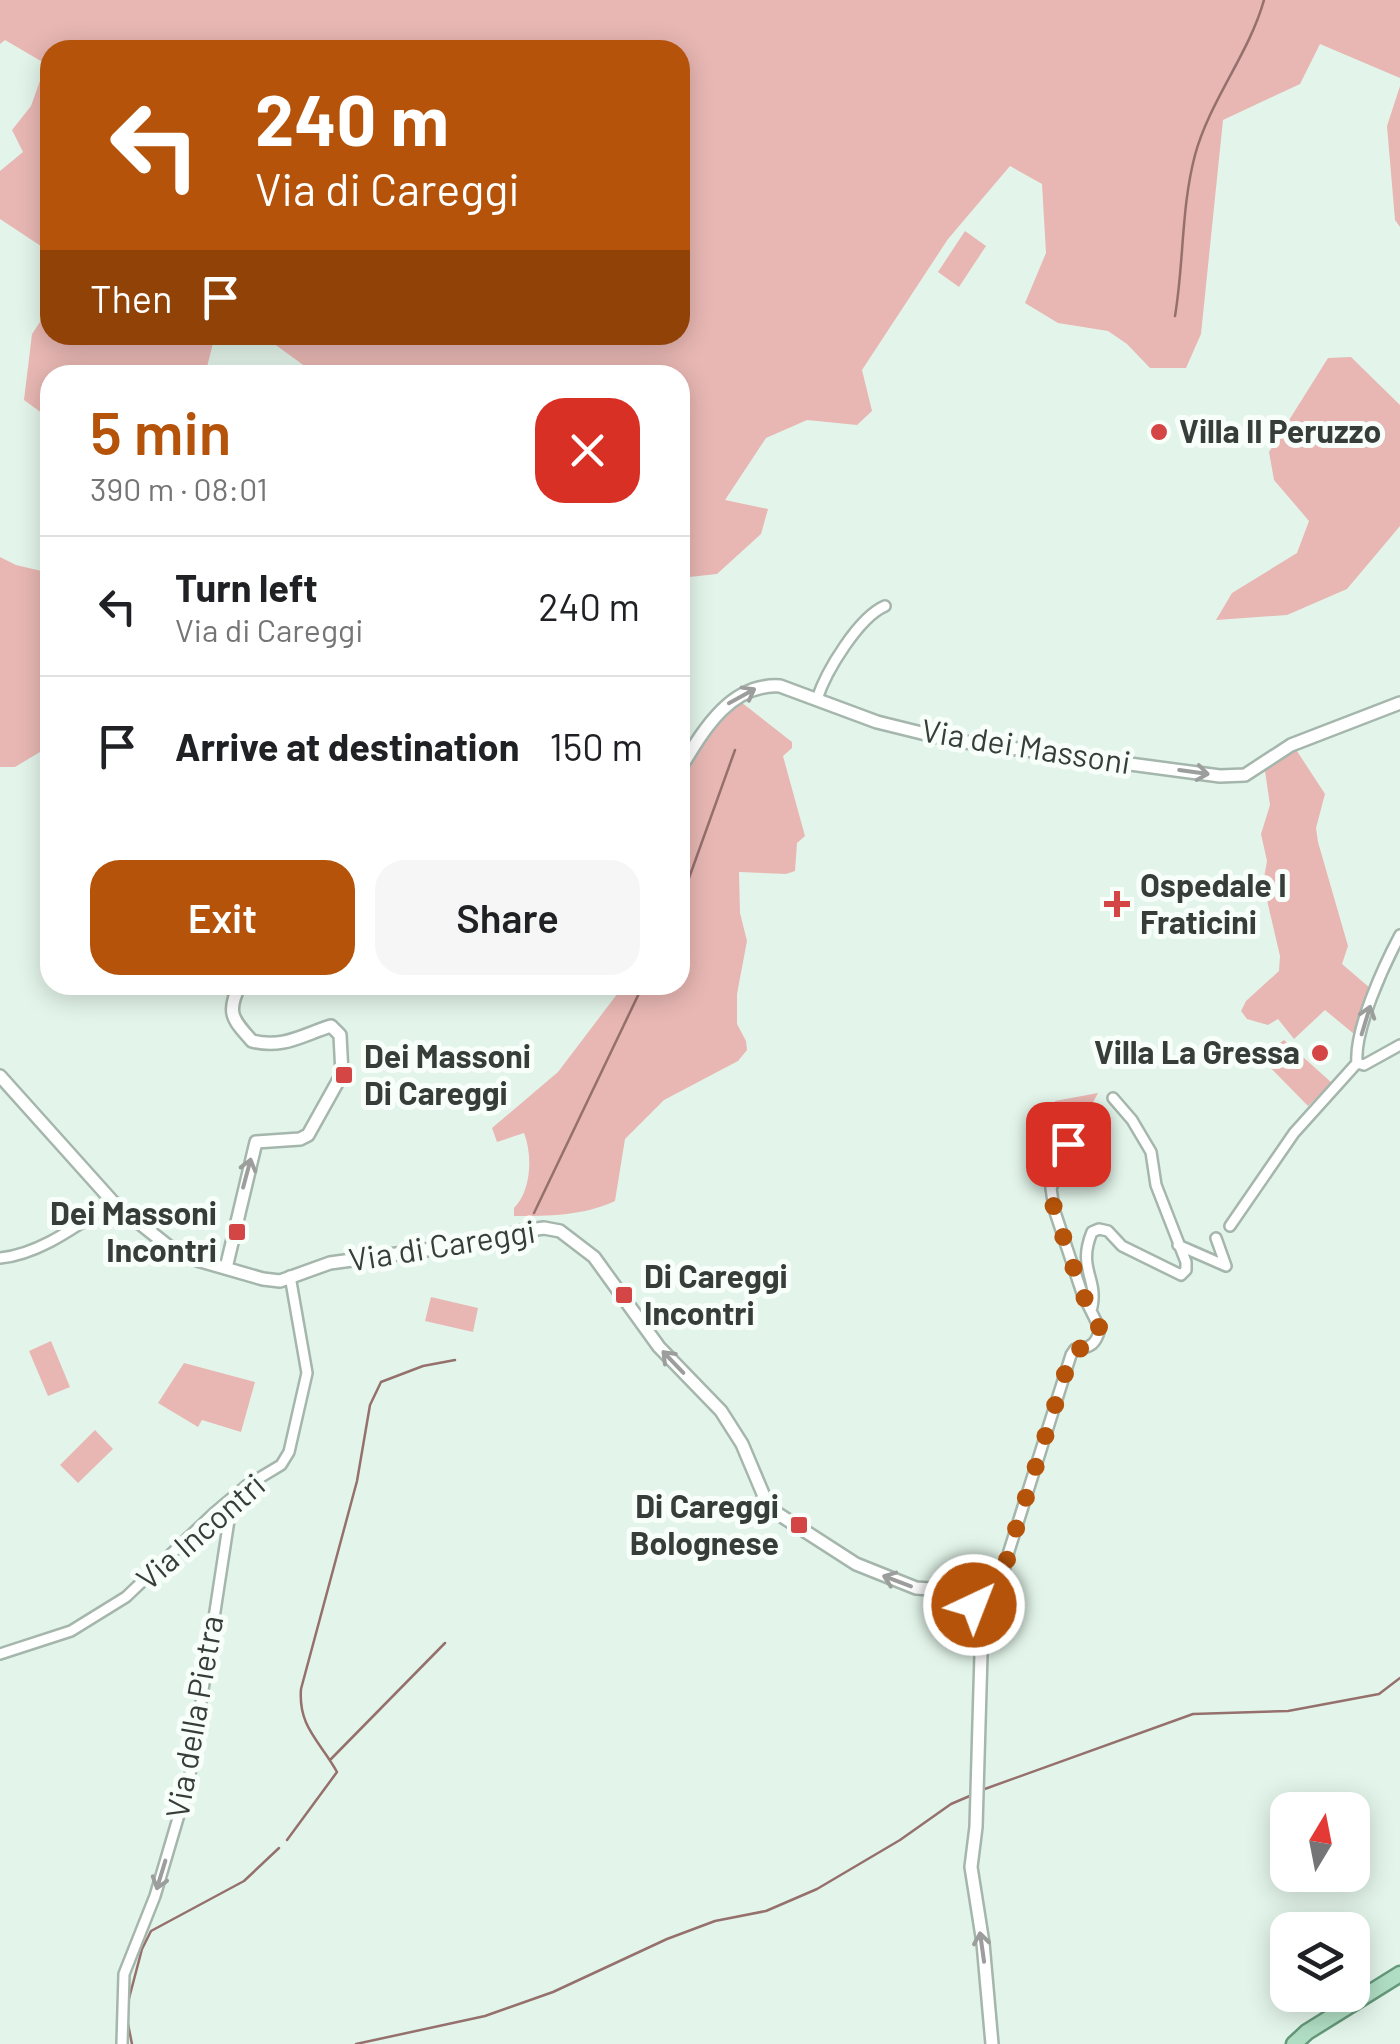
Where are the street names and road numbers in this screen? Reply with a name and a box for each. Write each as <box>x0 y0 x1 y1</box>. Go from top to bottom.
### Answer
street label: Via dei Massoni <box>919 710 1134 780</box>
street label: Via di Careggi <box>346 1211 538 1278</box>
street label: Via Incontri <box>128 1464 272 1597</box>
street label: Via della Pietra <box>156 1612 230 1821</box>

